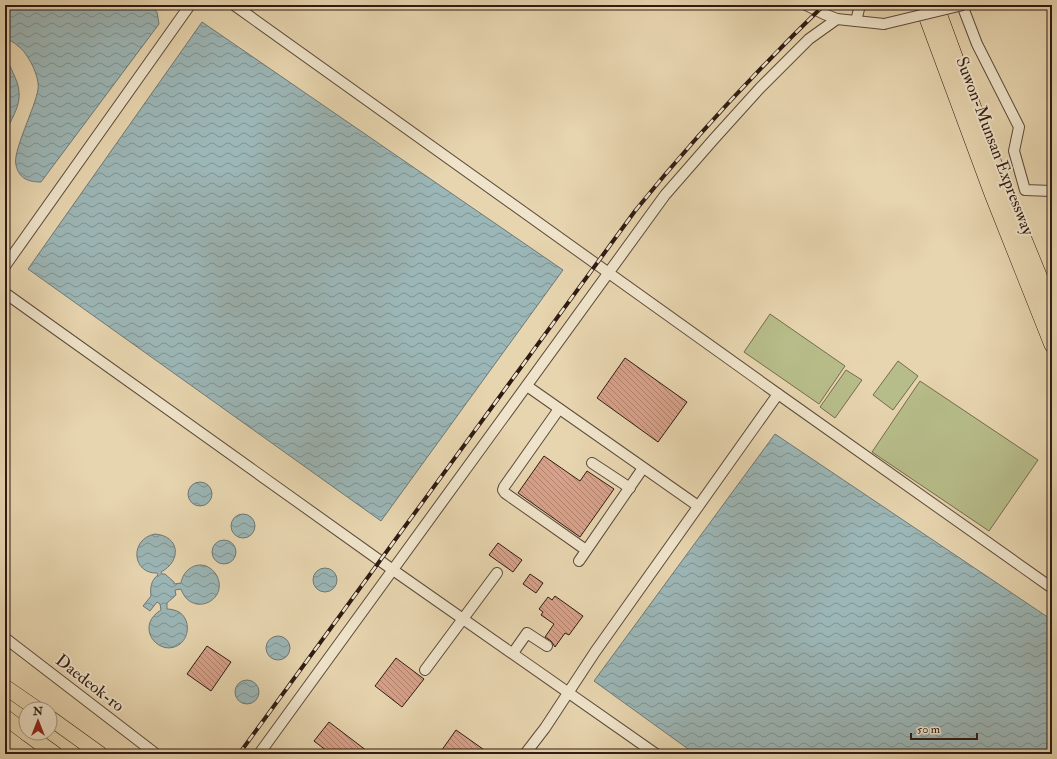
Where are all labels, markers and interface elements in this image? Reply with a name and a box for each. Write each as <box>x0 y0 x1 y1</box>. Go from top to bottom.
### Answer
street label: Suwon-Munsan Expressway <box>950 54 1039 239</box>
street label: Daedeok-ro <box>51 650 129 716</box>
north arrow <box>18 701 58 741</box>
text: N <box>32 705 44 718</box>
scale bar <box>911 715 977 741</box>
text: 50 m <box>917 722 941 737</box>

